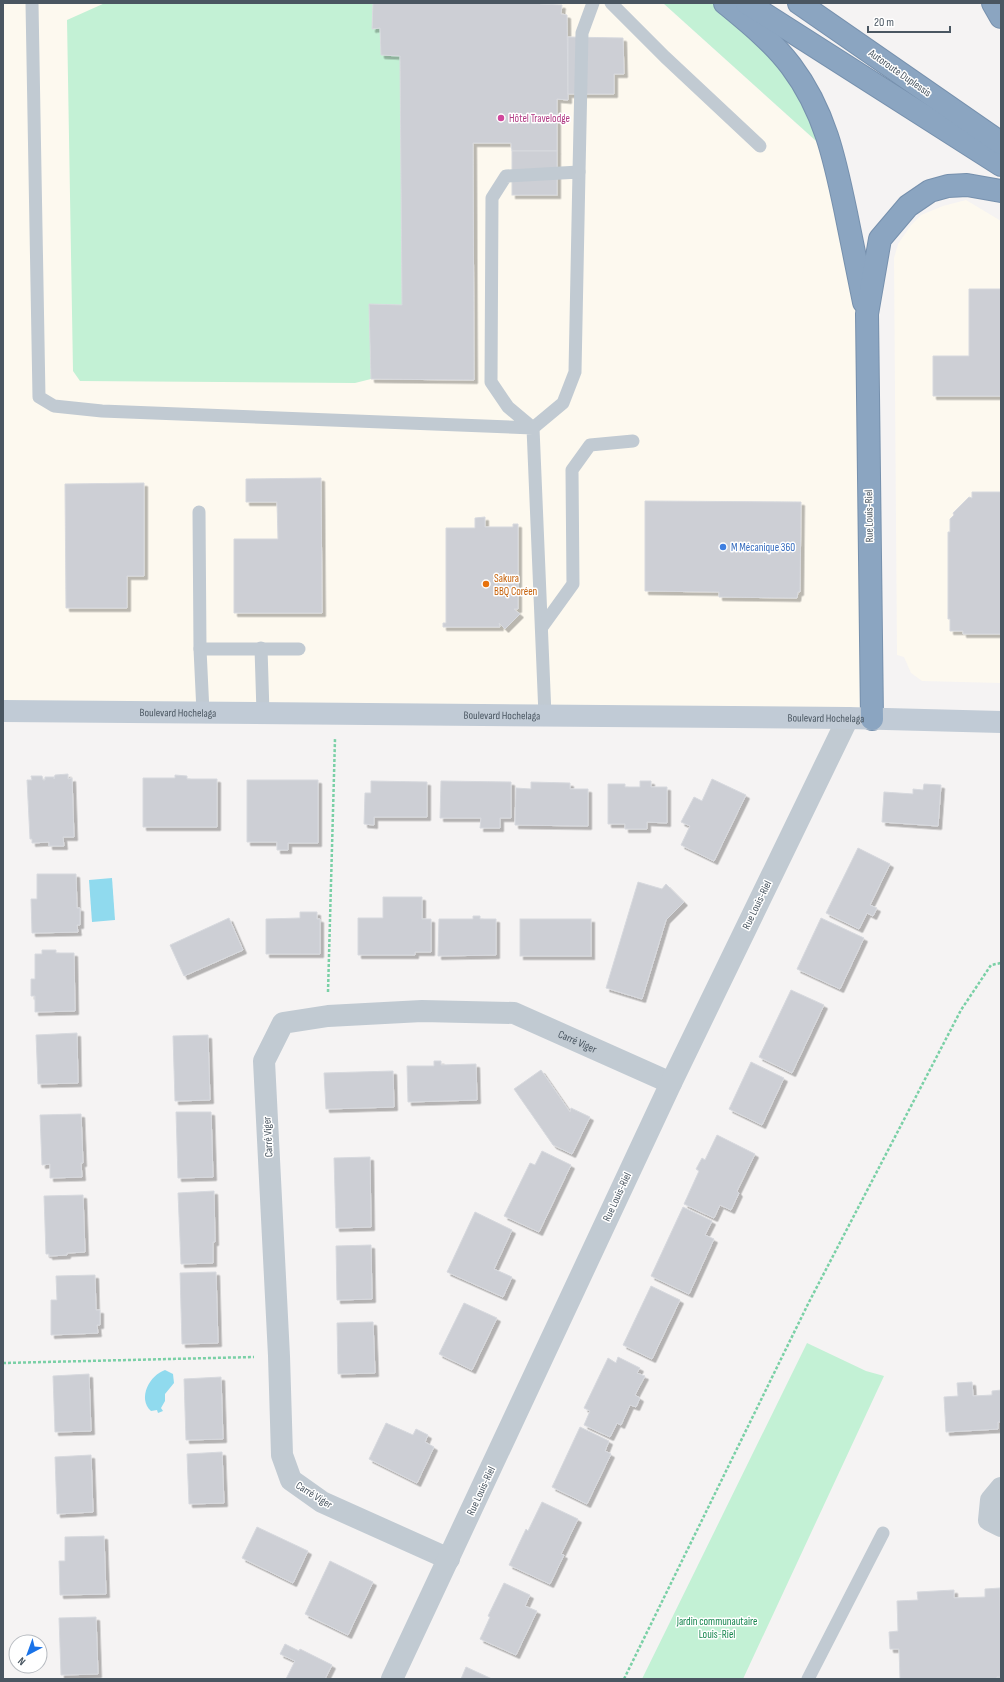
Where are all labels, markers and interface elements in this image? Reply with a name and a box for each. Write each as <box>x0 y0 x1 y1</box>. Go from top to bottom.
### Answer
scale bar <box>868 8 950 34</box>
text: 20 m <box>874 15 894 30</box>
street label: Autoroute Duplessis <box>865 46 934 99</box>
place label: Hôtel Travelodge <box>509 112 570 125</box>
marker: Hôtel Travelodge <box>496 113 506 123</box>
street label: Rue Louis-Riel <box>862 490 876 542</box>
place label: M Mécanique 360 <box>731 541 795 554</box>
marker: M Mécanique 360 <box>718 542 728 552</box>
place label: Sakura BBQ Coréen <box>494 572 538 598</box>
marker: Sakura BBQ Coréen <box>481 579 491 589</box>
street label: Boulevard Hochelaga <box>140 706 216 719</box>
street label: Boulevard Hochelaga <box>464 708 540 722</box>
street label: Boulevard Hochelaga <box>788 711 864 725</box>
street label: Rue Louis-Riel <box>740 879 774 931</box>
street label: Carré Viger <box>556 1027 599 1056</box>
street label: Carré Viger <box>260 1116 276 1158</box>
street label: Rue Louis-Riel <box>600 1170 634 1224</box>
street label: Rue Louis-Riel <box>464 1464 498 1518</box>
street label: Carré Viger <box>293 1479 335 1511</box>
park label: Jardin communautaire Louis-Riel <box>676 1615 757 1641</box>
north arrow <box>8 1634 48 1674</box>
text: N <box>15 1654 28 1668</box>

